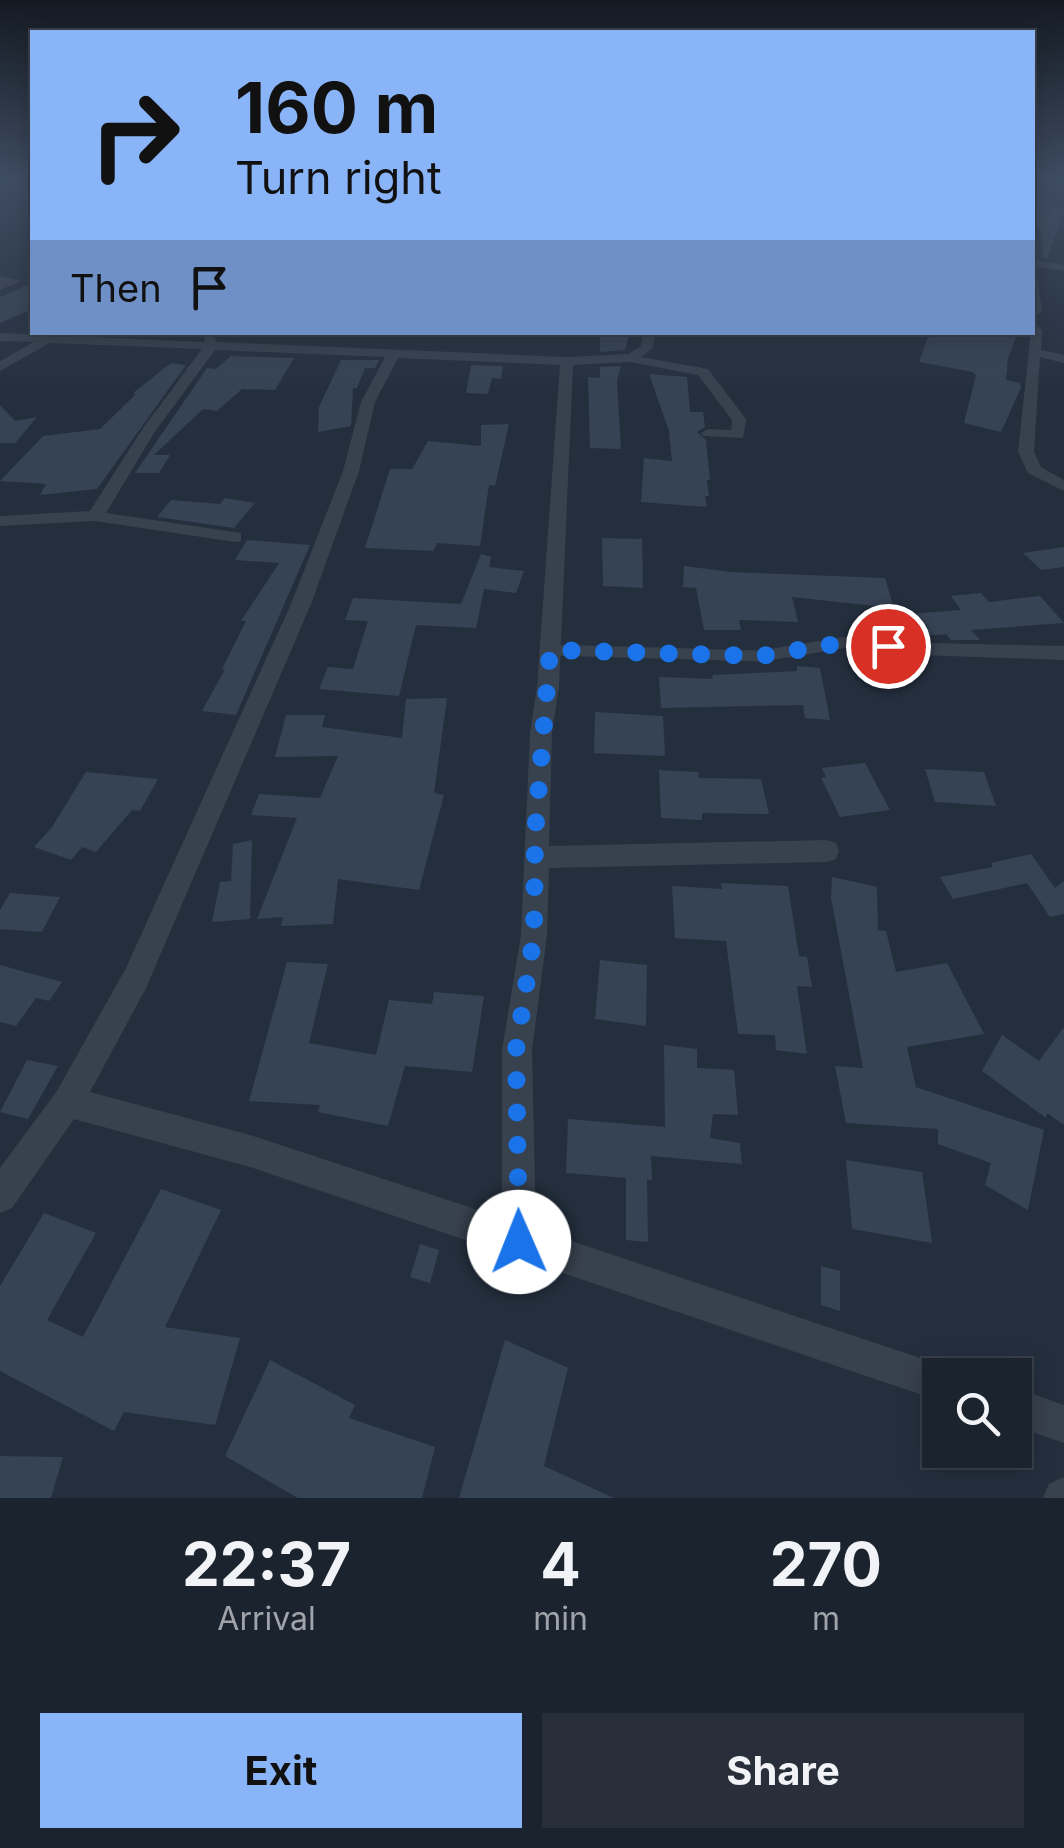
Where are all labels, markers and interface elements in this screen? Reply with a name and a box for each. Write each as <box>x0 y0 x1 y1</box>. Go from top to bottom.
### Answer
text: 160 m <box>235 65 438 150</box>
icon: right <box>70 70 200 200</box>
text: Turn right <box>235 150 442 205</box>
icon: arrive <box>182 260 237 315</box>
text: Then <box>70 265 162 311</box>
pin <box>846 604 931 689</box>
icon: arrive <box>861 619 916 674</box>
position arrow <box>467 1190 571 1294</box>
map controls <box>922 1358 1032 1468</box>
button: search <box>922 1358 1032 1468</box>
text: 22:37 <box>182 1528 351 1600</box>
text: 4 <box>540 1528 581 1600</box>
text: 270 <box>770 1528 882 1600</box>
text: Arrival <box>217 1599 316 1638</box>
text: min <box>533 1599 588 1638</box>
text: m <box>812 1599 840 1638</box>
button: Exit <box>40 1713 522 1828</box>
button: Share <box>542 1713 1024 1828</box>

